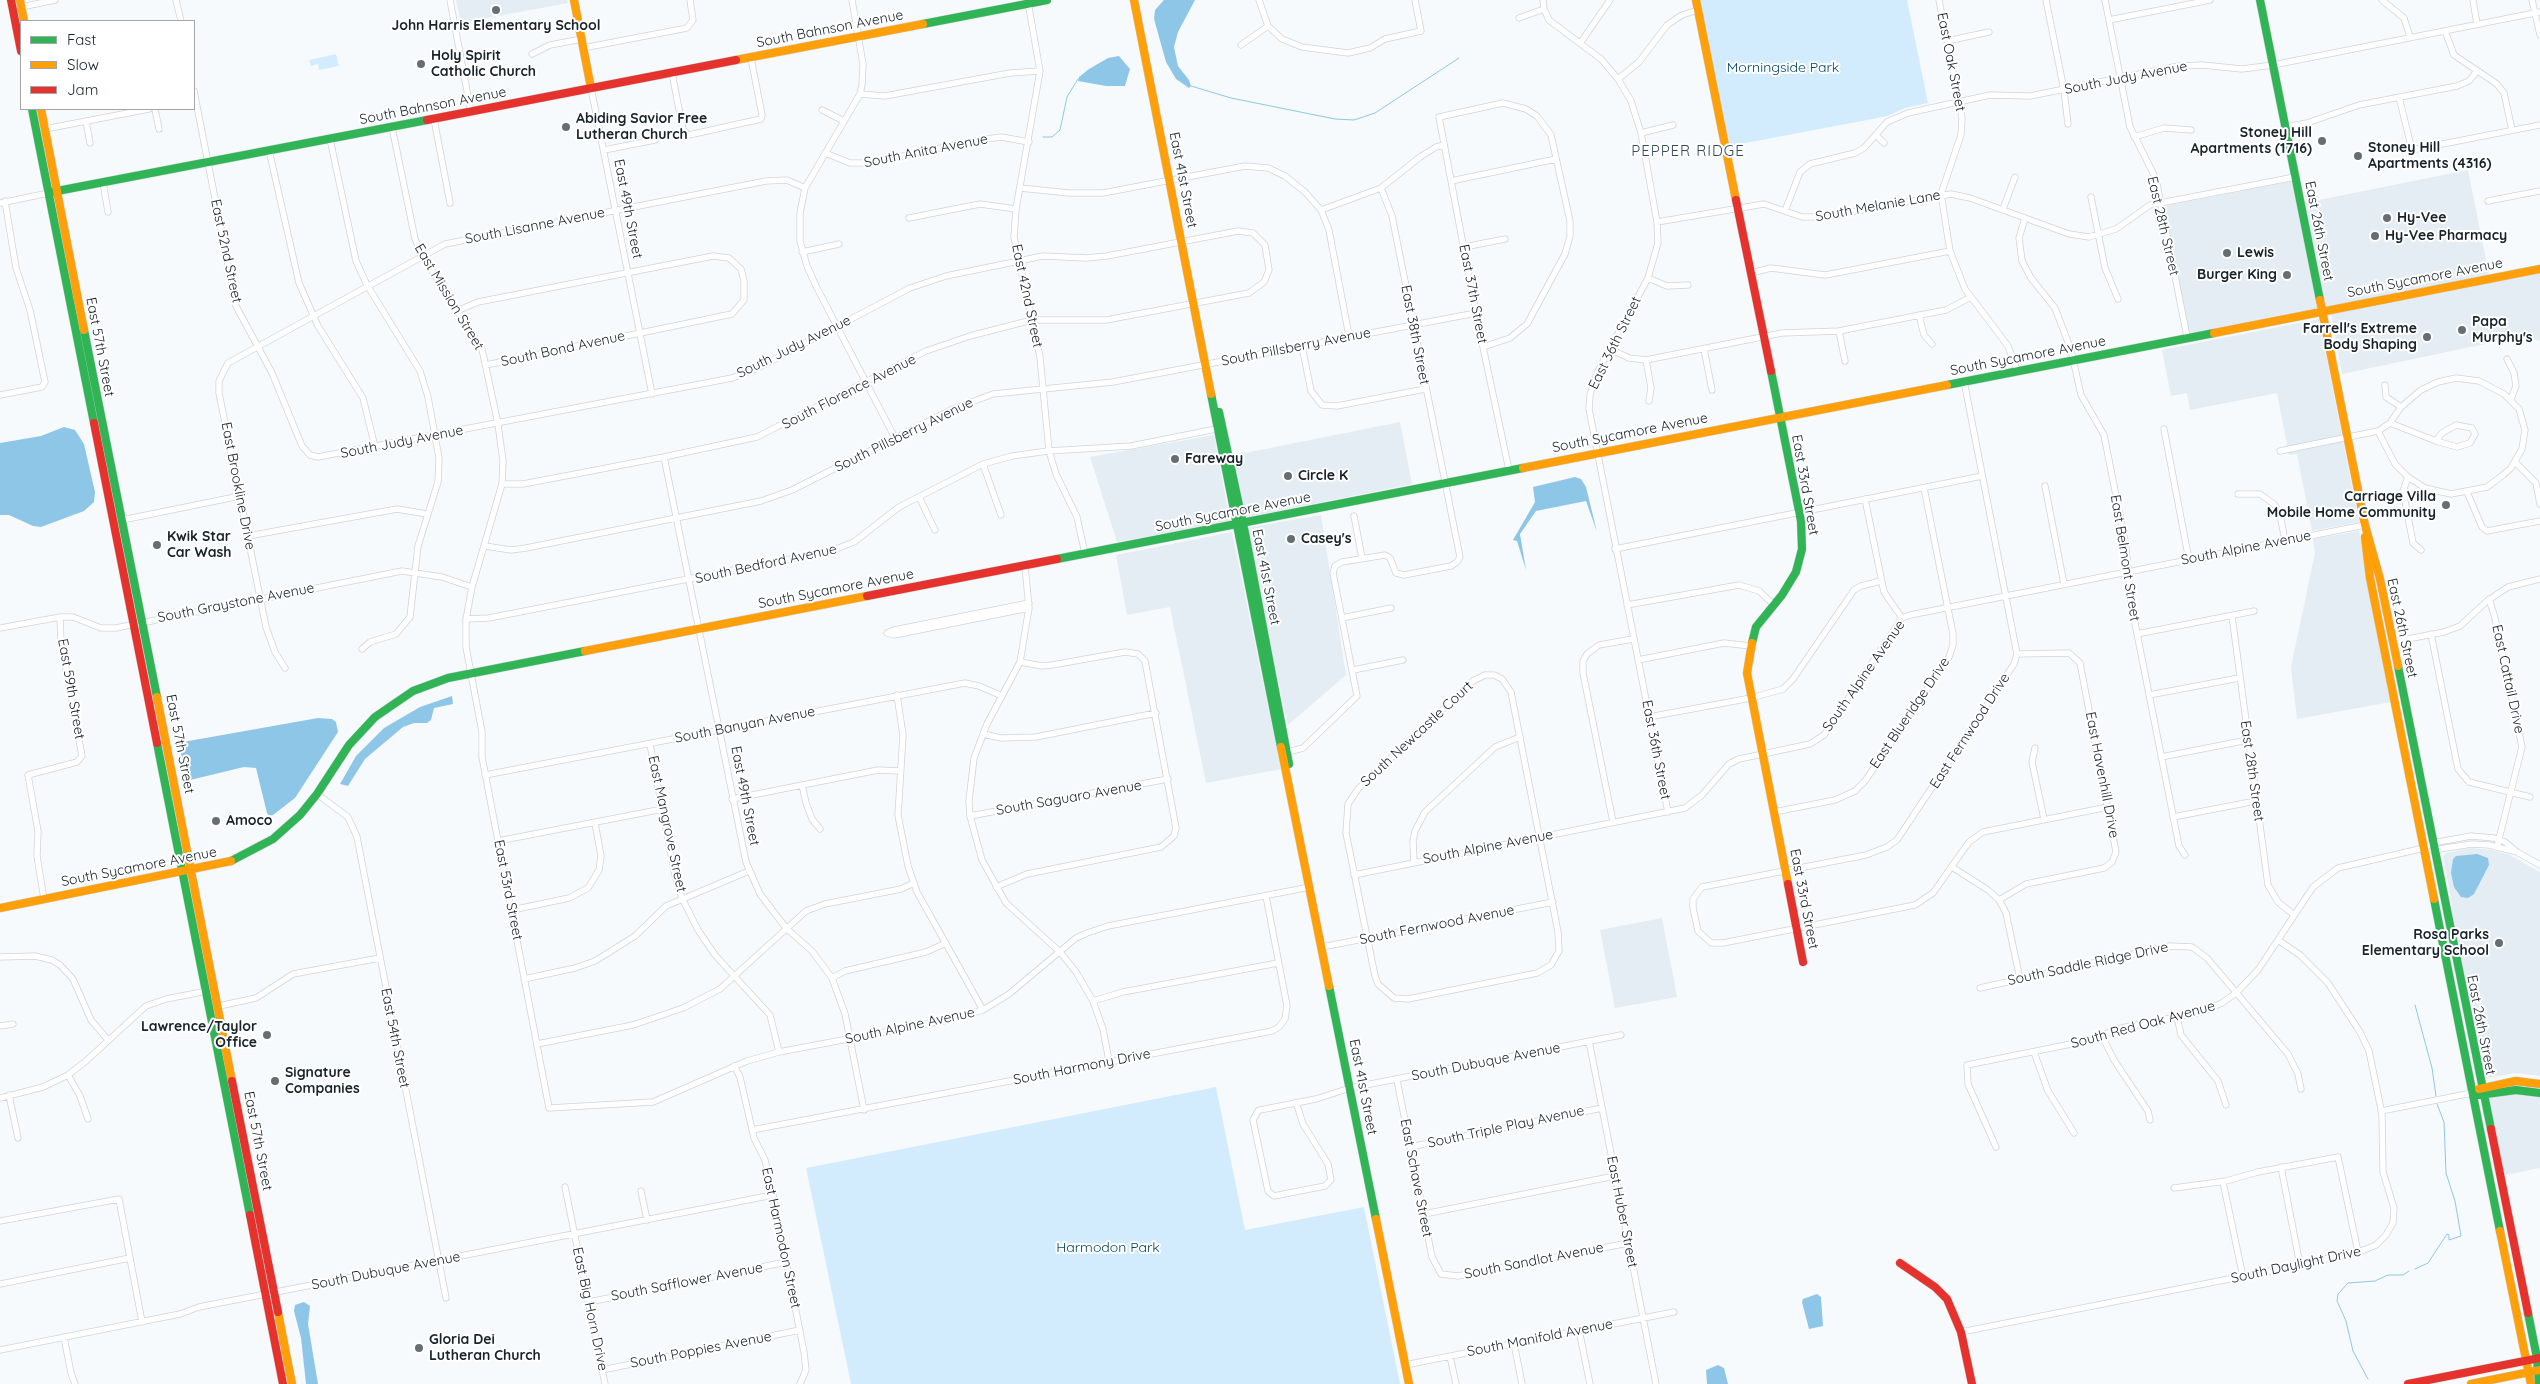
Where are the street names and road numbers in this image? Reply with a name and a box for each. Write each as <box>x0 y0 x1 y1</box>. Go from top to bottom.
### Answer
street label: South Bahnson Avenue <box>755 7 905 51</box>
street label: East Oak Street <box>1933 11 1969 113</box>
street label: South Judy Avenue <box>2063 58 2189 98</box>
street label: South Bahnson Avenue <box>358 84 508 128</box>
street label: South Anita Avenue <box>863 131 989 171</box>
street label: East 41st Street <box>1165 131 1201 229</box>
street label: East 49th Street <box>610 158 646 260</box>
street label: East 28th Street <box>2143 175 2183 277</box>
street label: East 26th Street <box>2301 180 2337 282</box>
street label: South Melanie Lane <box>1814 187 1942 225</box>
street label: East 52nd Street <box>207 198 245 304</box>
street label: South Lisanne Avenue <box>464 204 606 248</box>
street label: East Mission Street <box>411 241 487 353</box>
street label: East 42nd Street <box>1008 243 1046 349</box>
street label: East 37th Street <box>1455 243 1491 345</box>
street label: South Sycamore Avenue <box>2346 255 2504 301</box>
street label: East 38th Street <box>1397 284 1433 386</box>
street label: East 36th Street <box>1585 294 1645 392</box>
street label: East 57th Street <box>82 296 118 398</box>
street label: South Judy Avenue <box>734 312 854 382</box>
street label: South Pillsberry Avenue <box>1220 324 1372 370</box>
street label: South Bond Avenue <box>499 328 627 370</box>
street label: South Sycamore Avenue <box>1949 333 2107 379</box>
street label: South Florence Avenue <box>779 351 919 433</box>
street label: South Pillsberry Avenue <box>832 394 976 476</box>
street label: South Sycamore Avenue <box>1551 410 1709 456</box>
street label: East Brookline Drive <box>217 421 259 551</box>
street label: South Judy Avenue <box>339 422 465 462</box>
street label: East 33rd Street <box>1788 433 1822 537</box>
street label: South Sycamore Avenue <box>1154 489 1312 535</box>
street label: East Belmont Street <box>2107 494 2143 622</box>
street label: South Alpine Avenue <box>2179 527 2313 569</box>
street label: East 41st Street <box>1248 528 1284 626</box>
street label: South Bedford Avenue <box>694 541 838 587</box>
street label: South Sycamore Avenue <box>757 566 915 612</box>
street label: East 26th Street <box>2383 577 2421 679</box>
street label: South Graystone Avenue <box>156 580 316 626</box>
street label: South Alpine Avenue <box>1819 617 1909 735</box>
street label: East Cattail Drive <box>2488 623 2528 735</box>
street label: East 59th Street <box>54 637 88 741</box>
street label: East Blueridge Drive <box>1867 654 1953 772</box>
street label: East Fernwood Drive <box>1926 670 2014 792</box>
street label: South Newcastle Court <box>1358 678 1476 790</box>
street label: East 57th Street <box>162 693 198 795</box>
street label: East 36th Street <box>1638 699 1674 801</box>
street label: South Banyan Avenue <box>673 703 817 747</box>
street label: East Havenhill Drive <box>2082 710 2122 840</box>
street label: East 28th Street <box>2237 719 2267 823</box>
street label: East 49th Street <box>727 745 763 847</box>
street label: East Mangrove Street <box>644 754 690 894</box>
street label: South Saguaro Avenue <box>995 777 1143 819</box>
street label: South Alpine Avenue <box>1421 826 1555 868</box>
street label: East 53rd Street <box>490 838 526 942</box>
street label: South Sycamore Avenue <box>60 844 218 890</box>
street label: East 33rd Street <box>1786 847 1822 951</box>
street label: South Fernwood Avenue <box>1358 902 1516 948</box>
street label: South Saddle Ridge Drive <box>2006 939 2170 989</box>
street label: East 26th Street <box>2463 974 2499 1076</box>
street label: East 54th Street <box>377 987 413 1089</box>
street label: South Red Oak Avenue <box>2069 998 2217 1052</box>
street label: South Alpine Avenue <box>844 1004 976 1048</box>
street label: East 41st Street <box>1345 1038 1381 1136</box>
street label: South Dubuque Avenue <box>1410 1039 1562 1085</box>
street label: South Harmony Drive <box>1012 1045 1152 1089</box>
street label: East 57th Street <box>240 1090 276 1192</box>
street label: South Triple Play Avenue <box>1426 1102 1586 1152</box>
street label: East Schave Street <box>1396 1117 1436 1239</box>
street label: East Huber Street <box>1603 1155 1641 1269</box>
street label: East Harmodon Street <box>758 1166 804 1310</box>
street label: South Sandlot Avenue <box>1463 1239 1605 1283</box>
street label: South Daylight Drive <box>2229 1243 2363 1287</box>
street label: East Big Horn Drive <box>569 1246 611 1372</box>
street label: South Dubuque Avenue <box>310 1248 462 1294</box>
street label: South Safflower Avenue <box>610 1259 764 1305</box>
street label: South Manifold Avenue <box>1466 1316 1614 1360</box>
street label: South Poppies Avenue <box>629 1328 773 1372</box>

